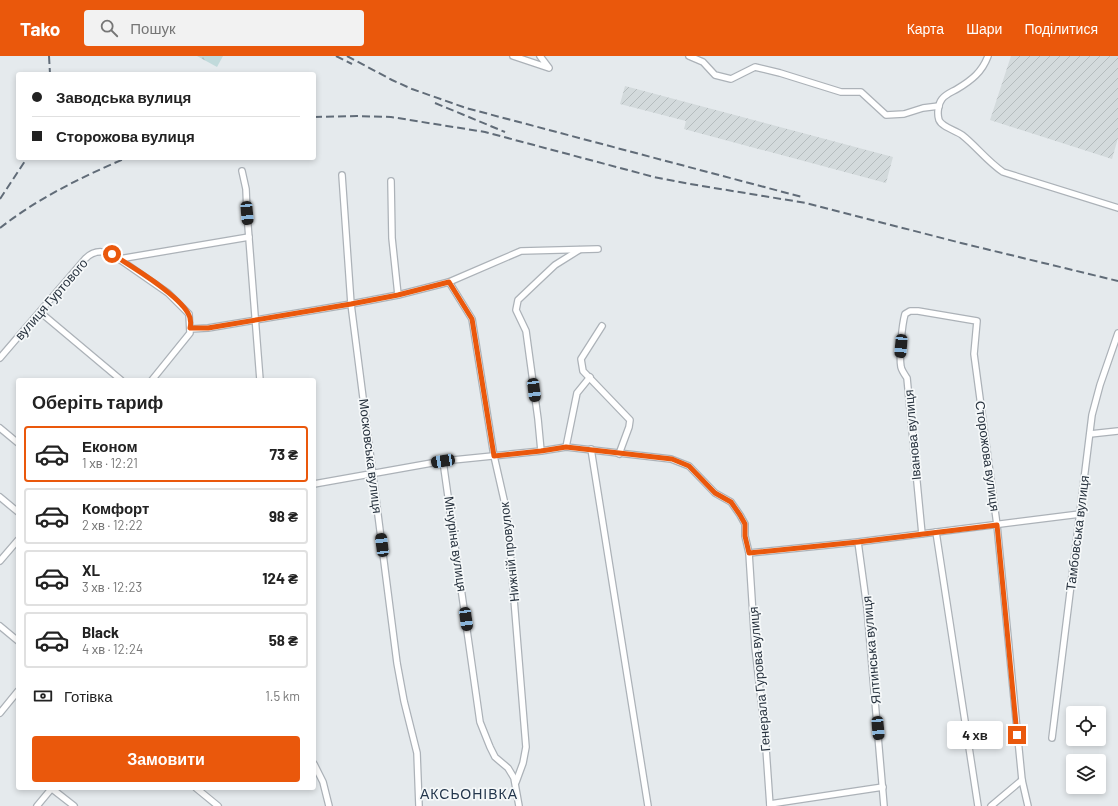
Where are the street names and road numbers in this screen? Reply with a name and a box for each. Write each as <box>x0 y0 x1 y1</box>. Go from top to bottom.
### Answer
street label: вулиця Гуртового <box>11 255 91 343</box>
street label: Іванова вулиця <box>900 389 924 481</box>
street label: Московська вулиця <box>356 398 386 514</box>
street label: Сторожова вулиця <box>972 400 1004 512</box>
street label: Тамбовська вулиця <box>1062 474 1092 592</box>
street label: Мічуріна вулиця <box>441 495 471 593</box>
street label: Нижній провулок <box>496 501 522 603</box>
street label: Ялтинська вулиця <box>858 595 884 705</box>
street label: Генерала Гурова вулиця <box>745 606 773 752</box>

